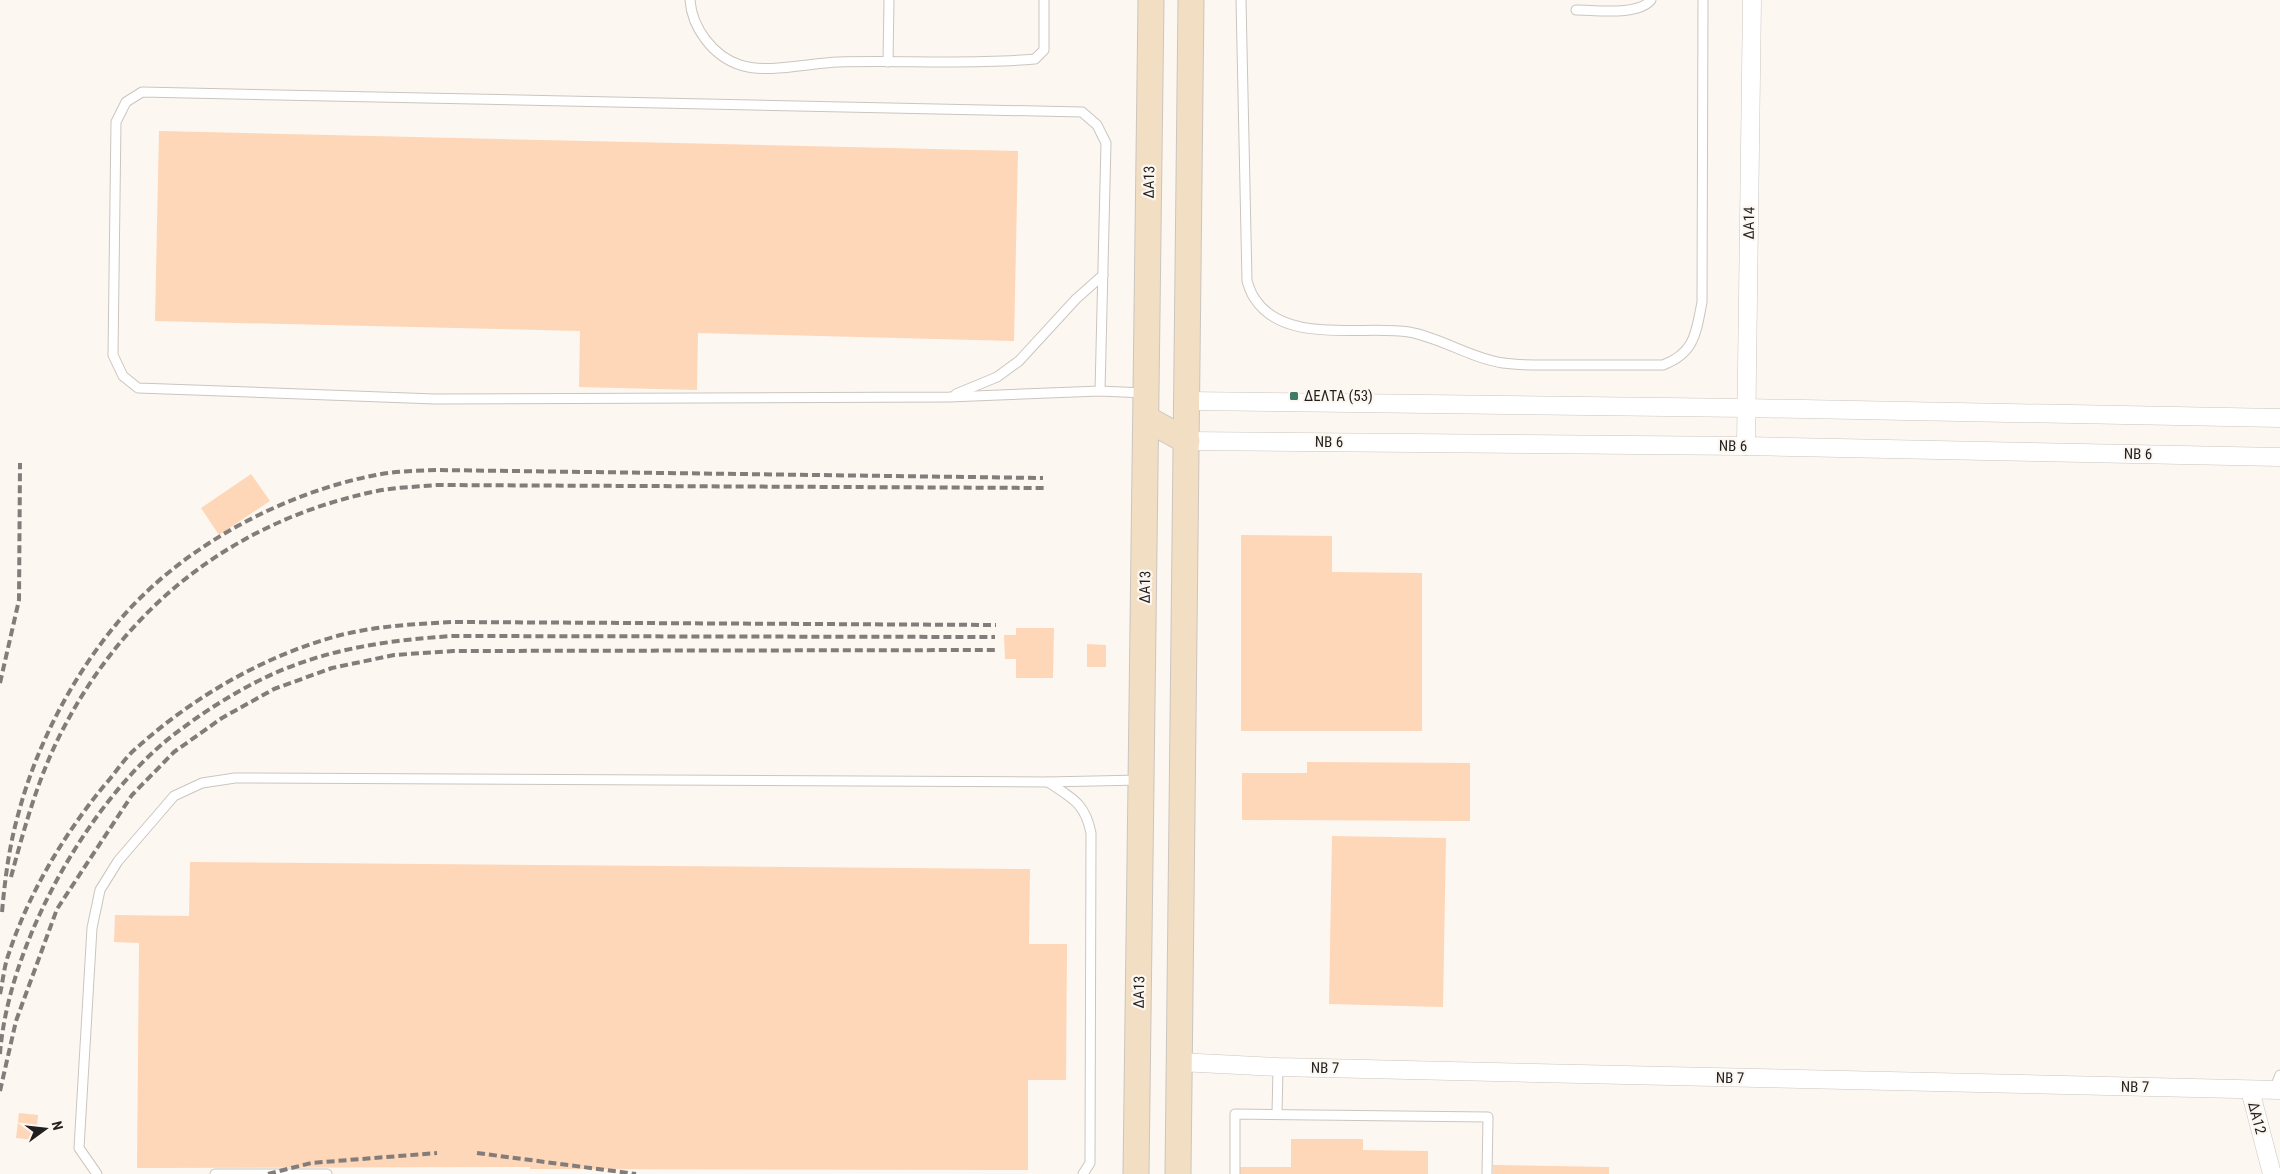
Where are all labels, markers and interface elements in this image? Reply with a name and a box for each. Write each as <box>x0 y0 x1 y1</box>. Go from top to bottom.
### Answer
street label: ΔΑ13 <box>1140 166 1158 198</box>
street label: ΔΑ14 <box>1740 207 1758 239</box>
place label: ΔΕΛΤΑ (53) <box>1304 387 1373 405</box>
marker: ΔΕΛΤΑ (53) <box>1288 390 1300 402</box>
street label: ΝΒ 6 <box>1315 433 1343 451</box>
street label: ΝΒ 6 <box>1719 437 1747 455</box>
street label: ΝΒ 6 <box>2124 445 2152 463</box>
street label: ΔΑ13 <box>1136 571 1154 603</box>
street label: ΔΑ13 <box>1130 976 1148 1008</box>
street label: ΝΒ 7 <box>1311 1059 1339 1077</box>
street label: ΝΒ 7 <box>1716 1069 1744 1087</box>
street label: ΝΒ 7 <box>2121 1078 2149 1096</box>
street label: ΔΑ12 <box>2244 1100 2270 1136</box>
north arrow <box>20 1104 70 1154</box>
text: N <box>49 1119 66 1132</box>

